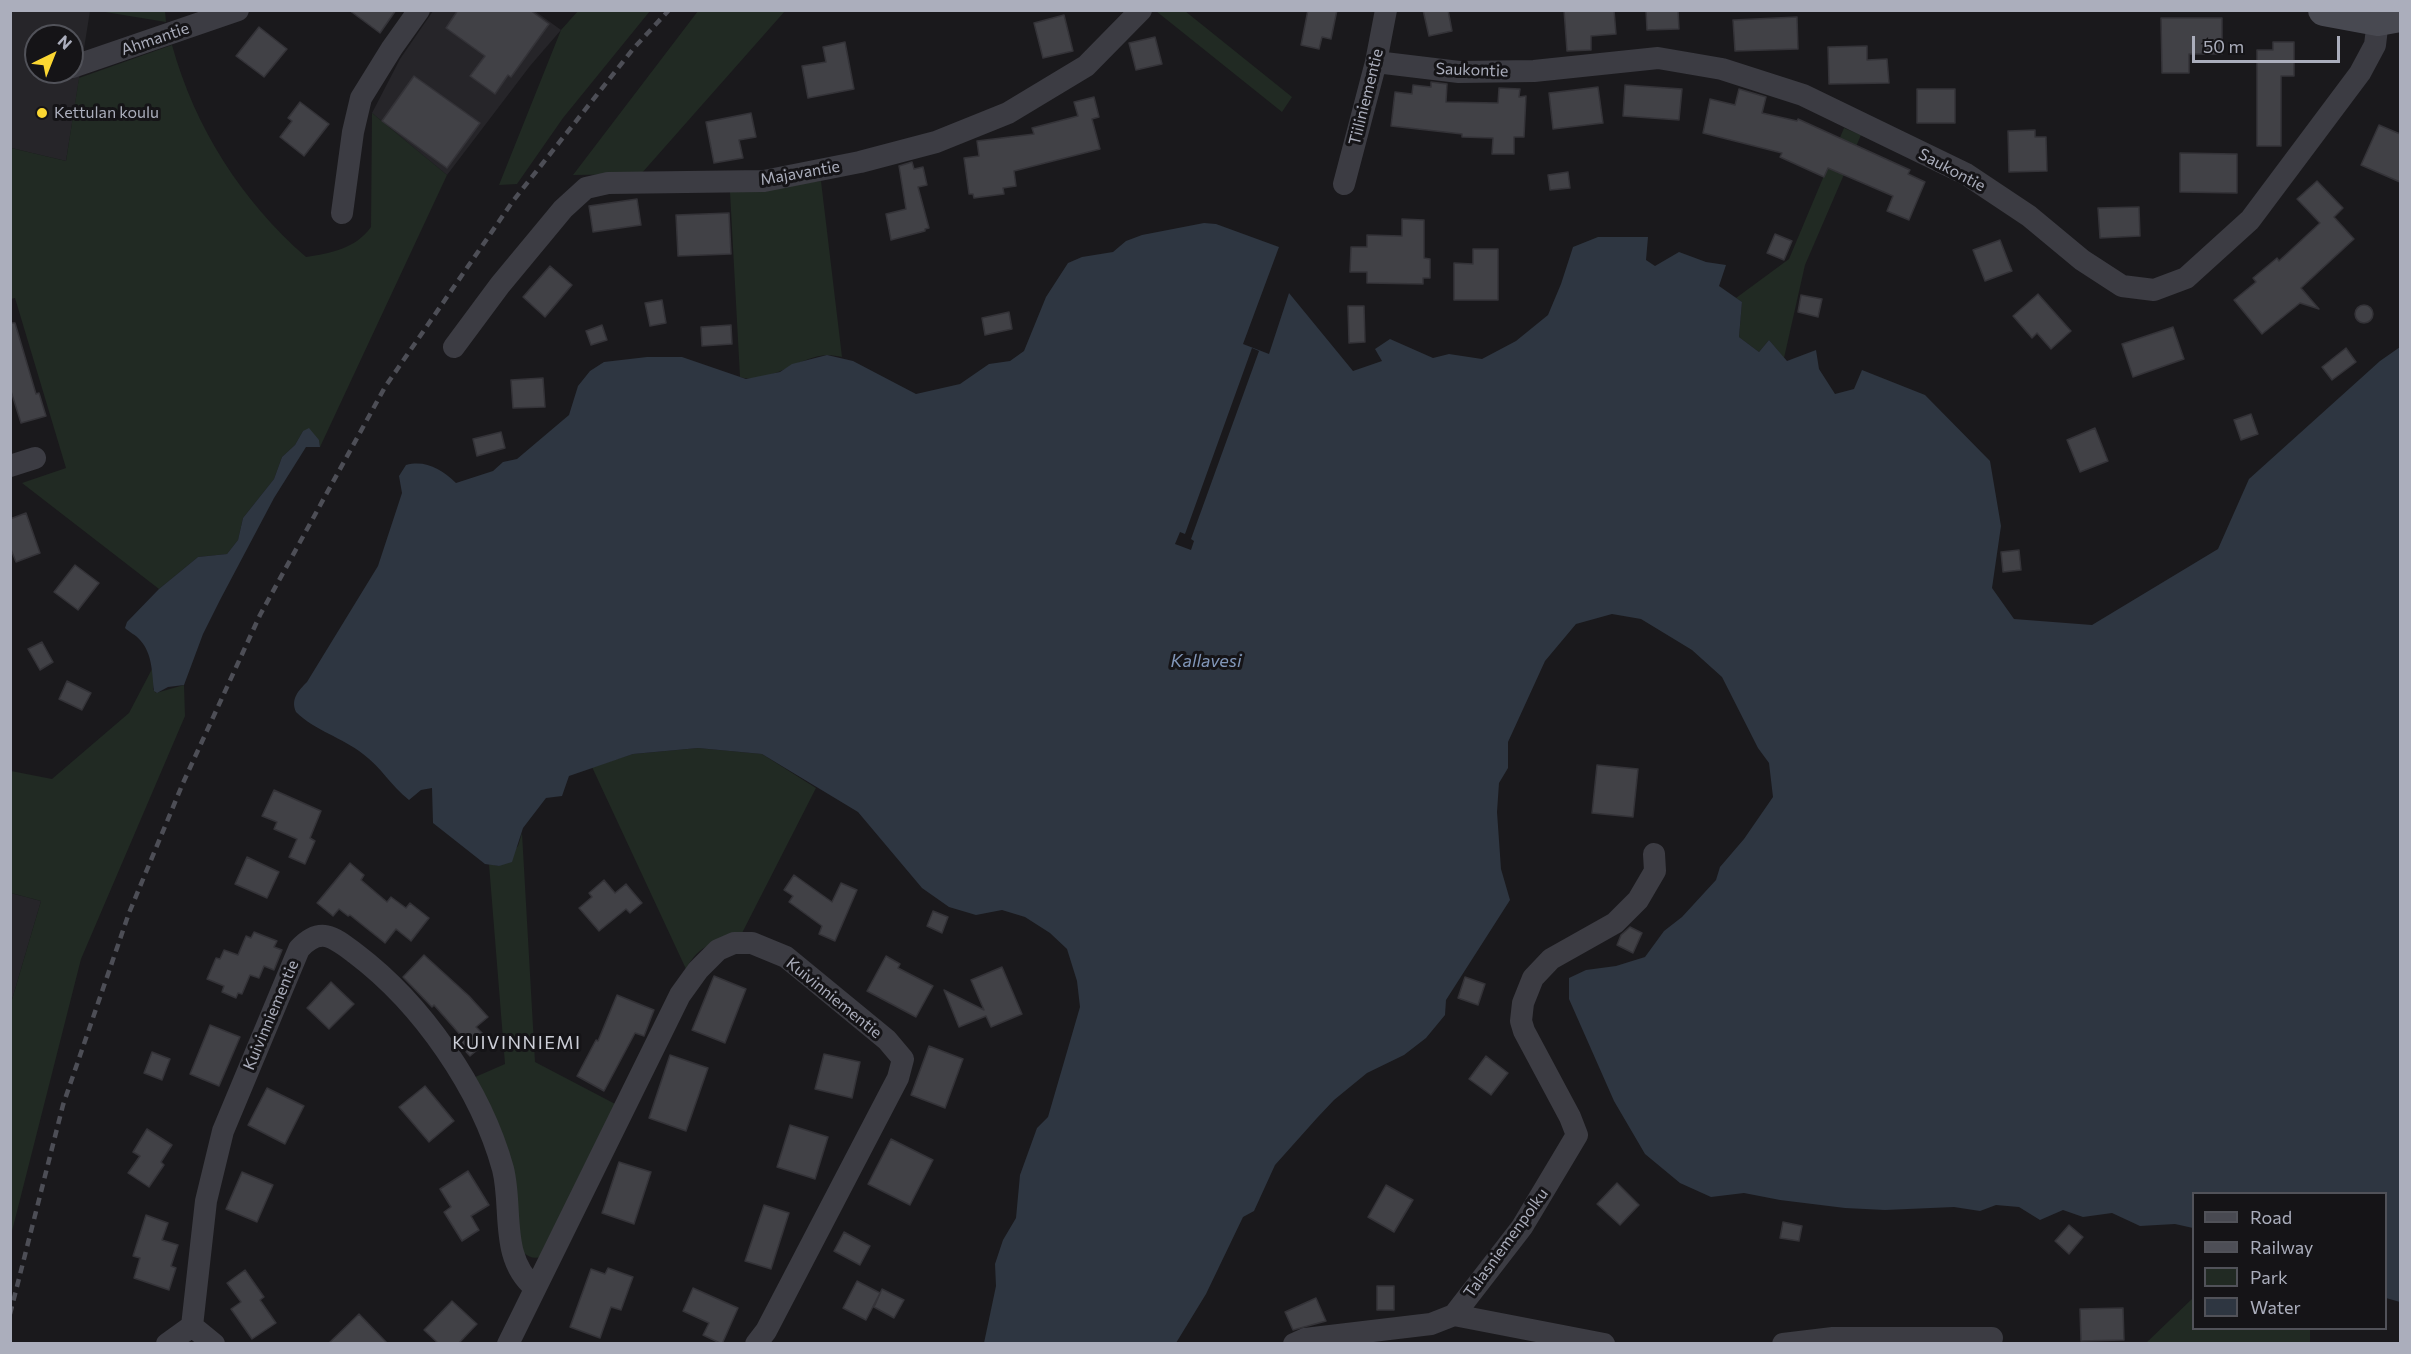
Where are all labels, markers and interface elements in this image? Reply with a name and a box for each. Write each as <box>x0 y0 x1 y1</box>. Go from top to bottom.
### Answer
street label: Ahmantie <box>118 18 192 60</box>
north arrow <box>24 24 84 84</box>
scale bar <box>2195 24 2344 62</box>
text: N <box>54 31 76 53</box>
text: 50 m <box>2203 35 2244 57</box>
street label: Tiiliniementie <box>1345 47 1387 147</box>
street label: Saukontie <box>1435 59 1509 81</box>
place label: Kettulan koulu <box>54 103 159 123</box>
marker: Kettulan koulu <box>35 106 49 120</box>
street label: Saukontie <box>1915 144 1989 196</box>
street label: Majavantie <box>759 157 841 189</box>
water label: Kallavesi <box>1170 650 1242 672</box>
street label: Kuivinniementie <box>782 954 886 1042</box>
street label: Kuivinniementie <box>239 957 303 1073</box>
district label: KUIVINNIEMI <box>452 1032 582 1054</box>
street label: Talasniemenpolku <box>1460 1184 1552 1302</box>
legend <box>2192 1192 2387 1330</box>
text: Road <box>2250 1206 2292 1228</box>
text: Railway <box>2250 1236 2313 1258</box>
text: Park <box>2250 1266 2288 1288</box>
text: Water <box>2250 1296 2301 1318</box>

